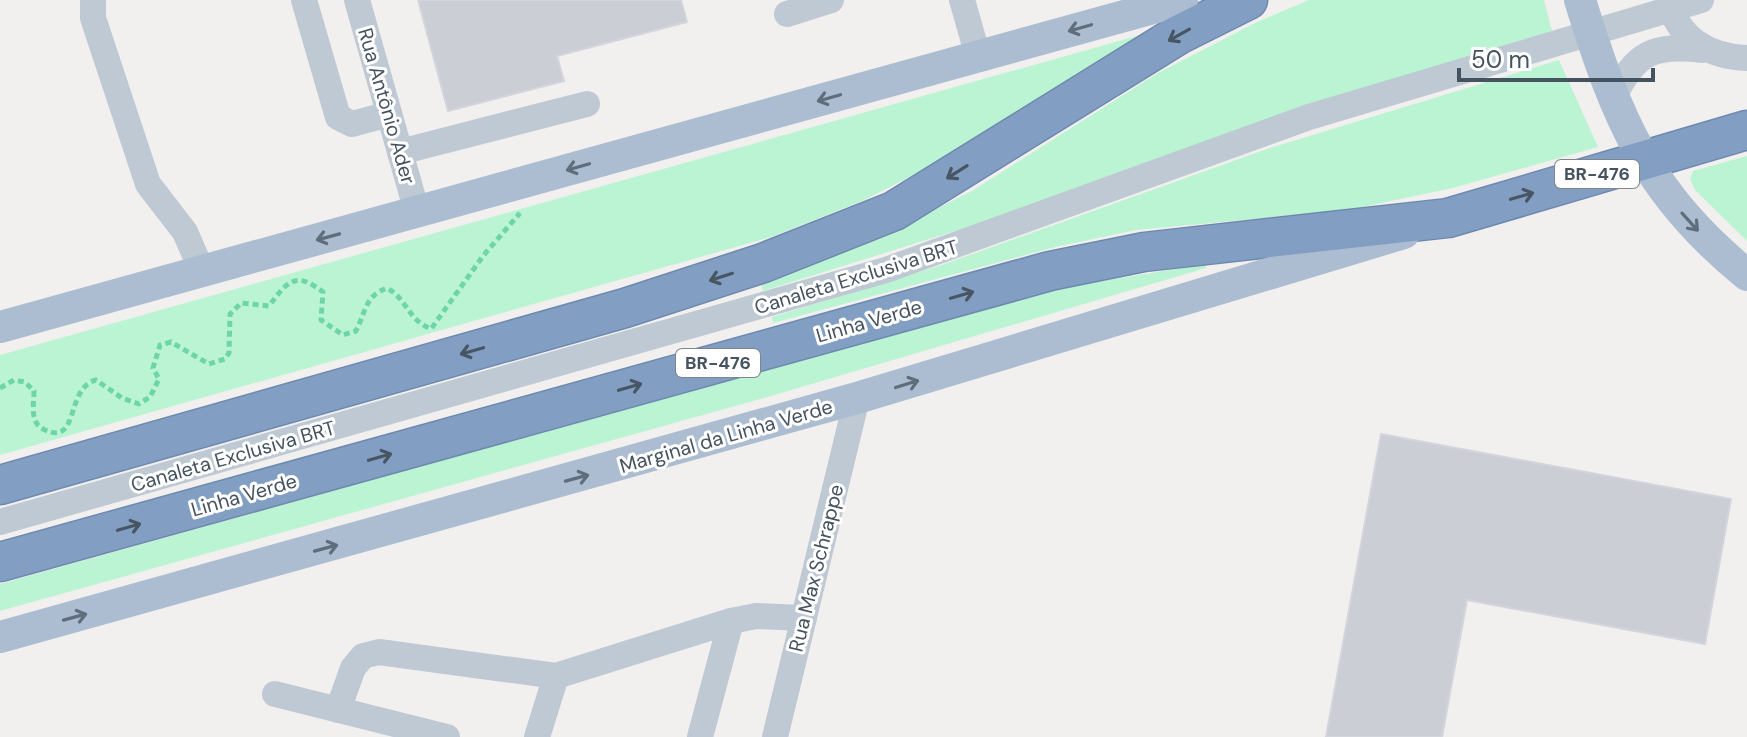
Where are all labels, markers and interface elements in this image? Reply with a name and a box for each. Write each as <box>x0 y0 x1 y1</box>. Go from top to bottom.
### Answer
one-way arrow <box>1067 22 1093 37</box>
street label: Rua Antônio Ader <box>352 25 422 187</box>
one-way arrow <box>1168 28 1191 44</box>
scale bar <box>1459 32 1653 82</box>
text: 50 m <box>1471 44 1530 75</box>
one-way arrow <box>816 91 842 106</box>
road number: BR-476 <box>1555 160 1639 188</box>
one-way arrow <box>566 161 592 176</box>
one-way arrow <box>947 163 969 180</box>
one-way arrow <box>1509 188 1535 203</box>
one-way arrow <box>1681 212 1699 232</box>
one-way arrow <box>315 230 341 245</box>
street label: Canaleta Exclusiva BRT <box>751 234 961 320</box>
one-way arrow <box>709 271 734 285</box>
one-way arrow <box>948 287 974 302</box>
street label: Linha Verde <box>813 293 925 349</box>
one-way arrow <box>459 345 485 360</box>
road number: BR-476 <box>676 349 760 377</box>
one-way arrow <box>894 376 920 391</box>
one-way arrow <box>617 379 643 394</box>
street label: Marginal da Linha Verde <box>616 393 836 479</box>
street label: Canaleta Exclusiva BRT <box>128 414 338 498</box>
one-way arrow <box>366 449 392 464</box>
street label: Linha Verde <box>188 467 300 523</box>
one-way arrow <box>563 470 589 485</box>
street label: Rua Max Schrappe <box>783 482 849 654</box>
one-way arrow <box>116 518 142 533</box>
one-way arrow <box>312 539 338 554</box>
one-way arrow <box>62 608 88 623</box>

